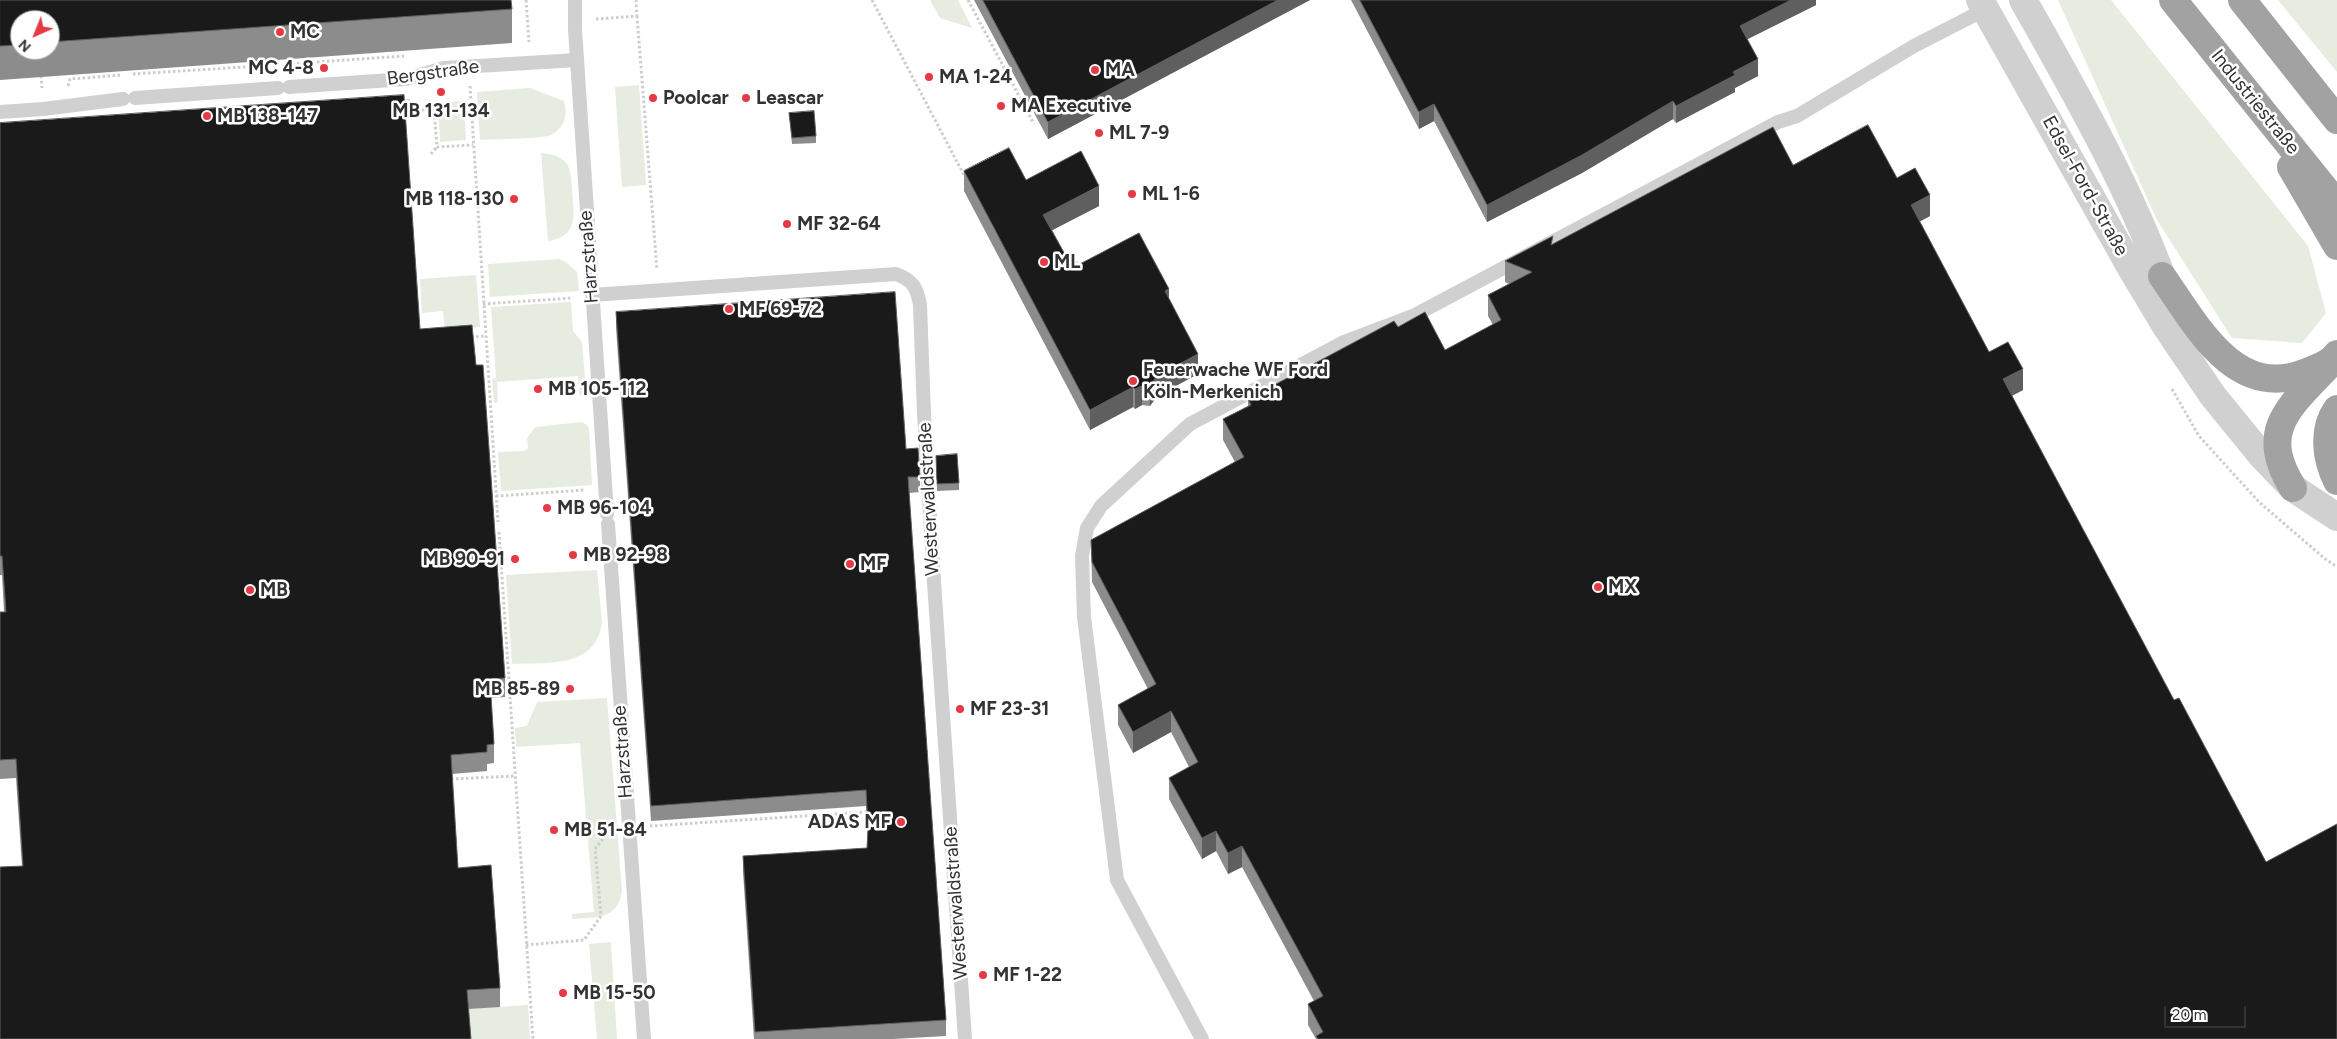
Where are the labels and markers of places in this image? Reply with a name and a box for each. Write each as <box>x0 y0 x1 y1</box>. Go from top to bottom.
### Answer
place label: MC <box>290 21 320 43</box>
marker: MC <box>274 26 286 38</box>
place label: MC 4-8 <box>248 57 314 79</box>
place label: MA <box>1105 59 1135 81</box>
marker: MC 4-8 <box>318 62 330 74</box>
marker: MA <box>1089 64 1101 76</box>
place label: MA 1-24 <box>939 66 1012 88</box>
marker: MA 1-24 <box>923 71 935 83</box>
marker: MB 131-134 <box>435 86 447 98</box>
place label: Poolcar <box>663 87 729 109</box>
place label: Leascar <box>756 87 823 109</box>
marker: Poolcar <box>647 92 659 104</box>
marker: Leascar <box>740 92 752 104</box>
place label: MA Executive <box>1011 95 1131 117</box>
place label: MB 131-134 <box>392 100 490 122</box>
marker: MA Executive <box>995 100 1007 112</box>
place label: MB 138-147 <box>217 105 318 127</box>
marker: MB 138-147 <box>201 110 213 122</box>
place label: ML 7-9 <box>1109 122 1169 144</box>
marker: ML 7-9 <box>1093 127 1105 139</box>
place label: ML 1-6 <box>1142 183 1200 205</box>
place label: MB 118-130 <box>405 188 504 210</box>
marker: ML 1-6 <box>1126 188 1138 200</box>
marker: MB 118-130 <box>508 193 520 205</box>
place label: MF 32-64 <box>797 213 881 235</box>
marker: MF 32-64 <box>781 218 793 230</box>
place label: ML <box>1054 251 1080 273</box>
marker: ML <box>1038 256 1050 268</box>
place label: MF 69-72 <box>739 298 822 320</box>
marker: MF 69-72 <box>723 303 735 315</box>
place label: Feuerwache WF Ford Köln-Merkenich <box>1143 359 1328 403</box>
marker: Feuerwache WF Ford Köln-Merkenich <box>1127 375 1139 387</box>
place label: MB 105-112 <box>548 378 647 400</box>
marker: MB 105-112 <box>532 383 544 395</box>
place label: MB 96-104 <box>557 497 652 519</box>
marker: MB 96-104 <box>541 502 553 514</box>
place label: MB 92-98 <box>583 544 668 566</box>
place label: MB 90-91 <box>422 548 505 570</box>
marker: MB 92-98 <box>567 549 579 561</box>
marker: MB 90-91 <box>509 553 521 565</box>
place label: MF <box>860 553 887 575</box>
marker: MF <box>844 558 856 570</box>
place label: MX <box>1608 576 1637 598</box>
place label: MB <box>260 579 288 601</box>
marker: MX <box>1592 581 1604 593</box>
marker: MB <box>244 584 256 596</box>
place label: MB 85-89 <box>475 678 560 700</box>
marker: MB 85-89 <box>564 683 576 695</box>
place label: MF 23-31 <box>970 698 1049 720</box>
marker: MF 23-31 <box>954 703 966 715</box>
place label: ADAS MF <box>808 811 891 833</box>
marker: ADAS MF <box>895 816 907 828</box>
place label: MB 51-84 <box>564 819 647 841</box>
marker: MB 51-84 <box>548 824 560 836</box>
place label: MF 1-22 <box>993 964 1062 986</box>
marker: MF 1-22 <box>977 969 989 981</box>
place label: MB 15-50 <box>573 982 656 1004</box>
marker: MB 15-50 <box>557 987 569 999</box>

